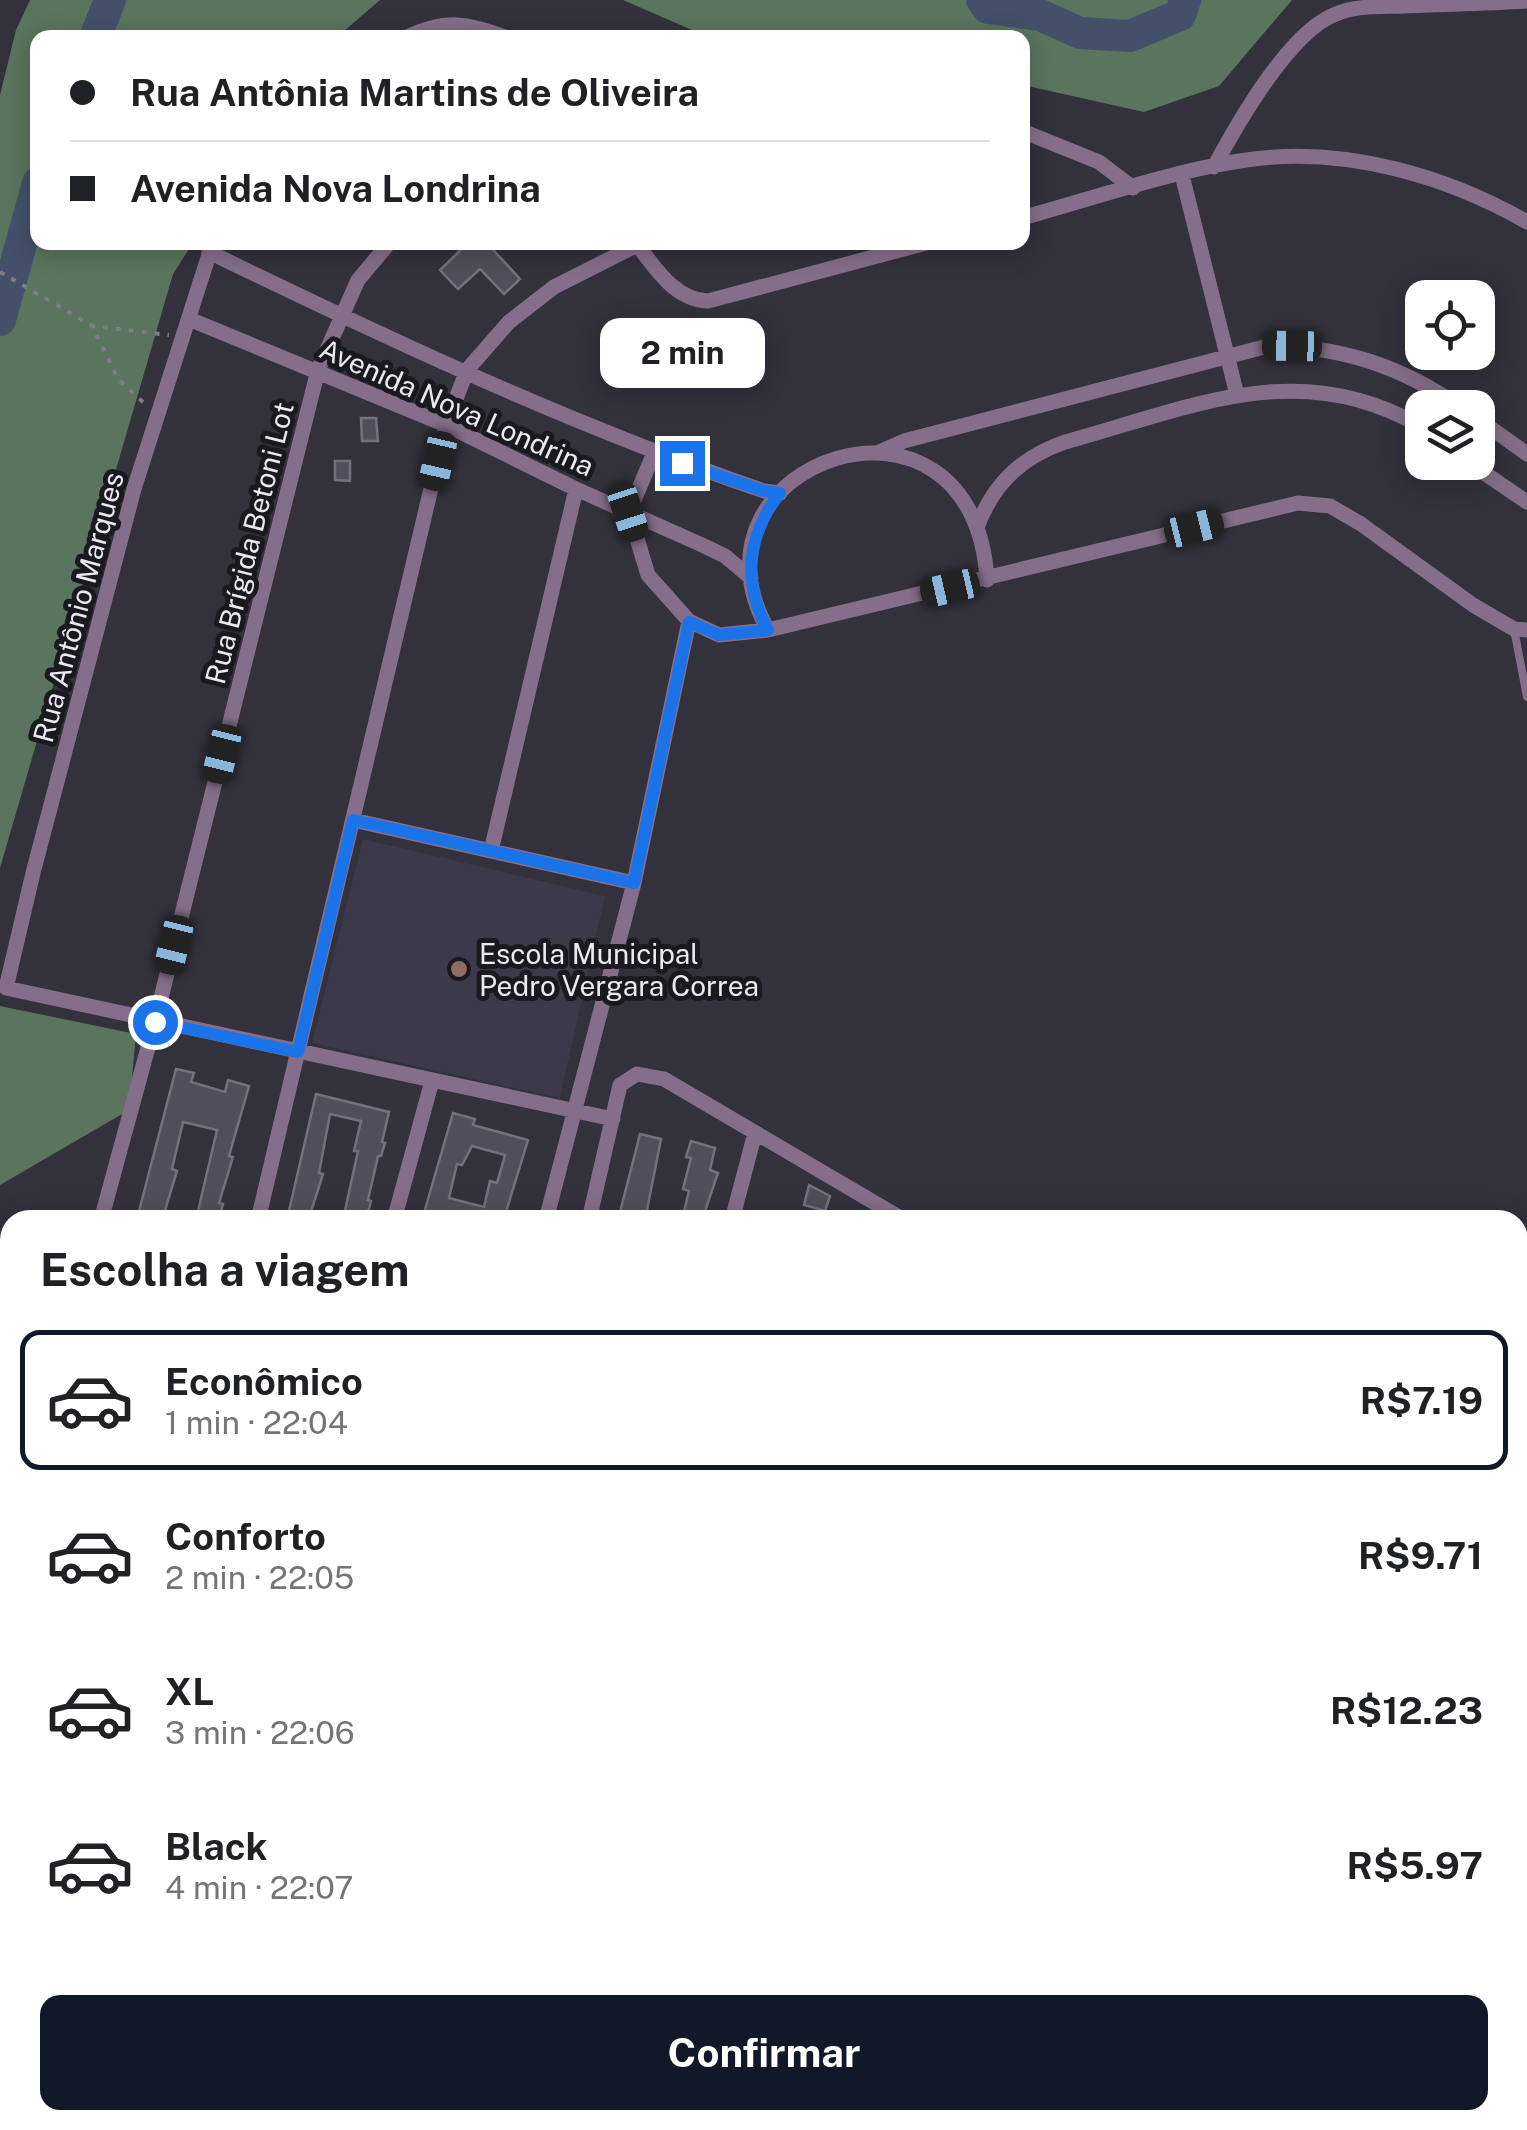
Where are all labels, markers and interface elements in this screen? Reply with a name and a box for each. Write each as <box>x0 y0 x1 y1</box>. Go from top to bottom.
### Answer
text: Rua Antônia Martins de Oliveira <box>130 70 699 115</box>
text: Avenida Nova Londrina <box>130 166 541 211</box>
map controls <box>1405 280 1495 480</box>
button: locate <box>1405 280 1495 370</box>
callout: 2 min <box>600 318 764 388</box>
car <box>1262 330 1322 362</box>
street label: Avenida Nova Londrina <box>315 332 599 482</box>
text: 2 min <box>641 334 724 371</box>
button: layers <box>1405 390 1495 480</box>
street label: Rua Brígida Betoni Lot <box>198 399 300 687</box>
car <box>417 428 459 494</box>
route end <box>660 441 705 486</box>
street label: Rua Antônio Marques <box>26 468 130 746</box>
car <box>604 479 652 545</box>
car <box>1161 506 1227 550</box>
car <box>917 567 983 609</box>
car <box>200 721 244 787</box>
car <box>152 912 196 978</box>
place label: Escola Municipal Pedro Vergara Correa <box>479 937 759 1002</box>
marker: Escola Municipal Pedro Vergara Correa <box>448 958 470 980</box>
route start <box>133 1000 178 1045</box>
text: Escolha a viagem <box>40 1243 410 1296</box>
icon: car <box>45 1355 135 1445</box>
text: Econômico <box>165 1359 363 1404</box>
text: R$7.19 <box>1360 1378 1483 1423</box>
text: 1 min · 22:04 <box>165 1404 348 1441</box>
icon: car <box>45 1510 135 1600</box>
text: Conforto <box>165 1514 326 1559</box>
text: R$9.71 <box>1358 1533 1483 1578</box>
text: 2 min · 22:05 <box>165 1559 354 1596</box>
icon: car <box>45 1665 135 1755</box>
text: XL <box>165 1669 214 1714</box>
text: R$12.23 <box>1330 1688 1483 1733</box>
text: 3 min · 22:06 <box>165 1714 355 1751</box>
icon: car <box>45 1820 135 1910</box>
text: Black <box>165 1824 268 1869</box>
text: R$5.97 <box>1347 1843 1483 1888</box>
text: 4 min · 22:07 <box>165 1869 353 1906</box>
button: Confirmar <box>40 1995 1488 2110</box>

